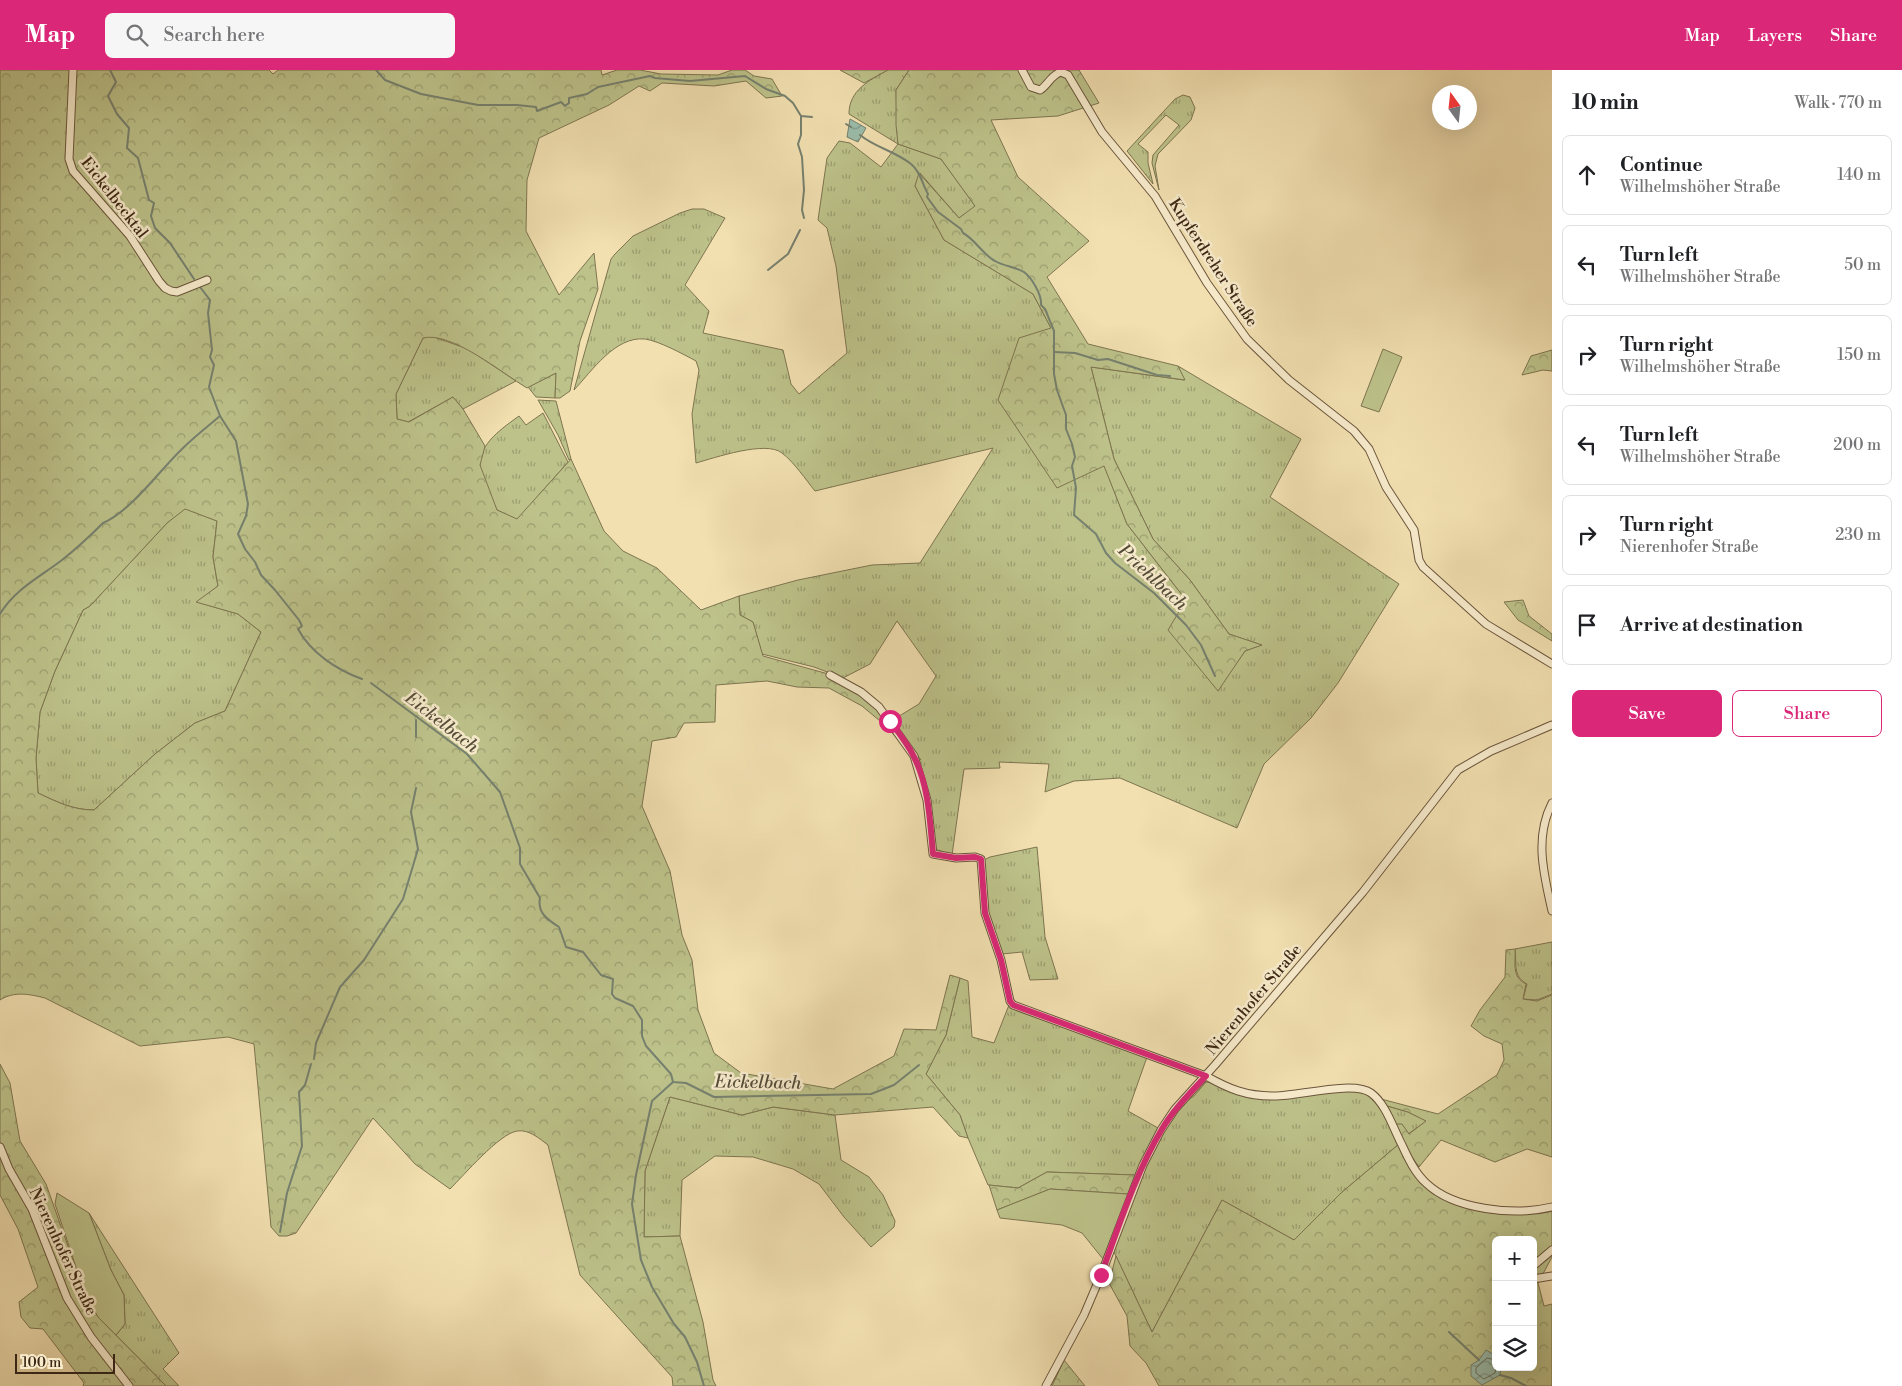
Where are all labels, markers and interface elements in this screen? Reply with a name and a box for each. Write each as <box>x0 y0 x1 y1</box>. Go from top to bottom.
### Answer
search box <box>105 13 455 58</box>
text: Map <box>25 20 75 50</box>
icon: search <box>123 21 151 49</box>
text: Search here <box>163 23 265 47</box>
text: Map <box>1685 24 1720 47</box>
text: Layers <box>1748 24 1802 47</box>
text: Share <box>1830 24 1877 47</box>
north arrow <box>1432 85 1477 130</box>
text: 10 min <box>1572 90 1639 116</box>
text: Walk · 770 m <box>1794 93 1882 113</box>
street label: Eickelbecktal <box>76 153 152 243</box>
text: Continue <box>1620 153 1703 177</box>
icon: ahead <box>1573 161 1601 189</box>
text: 140 m <box>1837 165 1881 185</box>
text: Wilhelmshöher Straße <box>1620 177 1781 197</box>
street label: Kupferdreher Straße <box>1164 195 1262 330</box>
text: Turn left <box>1620 243 1699 267</box>
icon: left <box>1573 251 1601 279</box>
text: 50 m <box>1844 255 1881 275</box>
text: Wilhelmshöher Straße <box>1620 267 1781 287</box>
text: Turn right <box>1620 333 1713 357</box>
icon: right <box>1573 341 1601 369</box>
text: 150 m <box>1837 345 1881 365</box>
text: Wilhelmshöher Straße <box>1620 357 1781 377</box>
text: Turn left <box>1620 423 1699 447</box>
icon: left <box>1573 431 1601 459</box>
text: 200 m <box>1833 435 1881 455</box>
text: Wilhelmshöher Straße <box>1620 447 1781 467</box>
text: Turn right <box>1620 513 1713 537</box>
icon: right <box>1573 521 1601 549</box>
text: 230 m <box>1835 525 1881 545</box>
text: Nierenhofer Straße <box>1620 537 1759 557</box>
water label: Priehlbach <box>1112 539 1193 616</box>
icon: arrive <box>1573 611 1601 639</box>
text: Arrive at destination <box>1620 613 1803 637</box>
water label: Eickelbach <box>400 686 484 759</box>
button: Save <box>1572 690 1722 737</box>
button: Share <box>1732 690 1882 737</box>
route start <box>879 710 902 733</box>
street label: Nierenhofer Straße <box>1202 940 1306 1059</box>
water label: Eickelbach <box>713 1070 803 1095</box>
street label: Nierenhofer Straße <box>25 1184 101 1318</box>
map controls <box>1492 1236 1537 1371</box>
button: + <box>1492 1236 1537 1281</box>
route end <box>1090 1264 1113 1287</box>
button: − <box>1492 1281 1537 1326</box>
button: layers <box>1492 1326 1537 1371</box>
scale bar <box>15 1351 115 1374</box>
text: 100 m <box>22 1354 61 1372</box>

